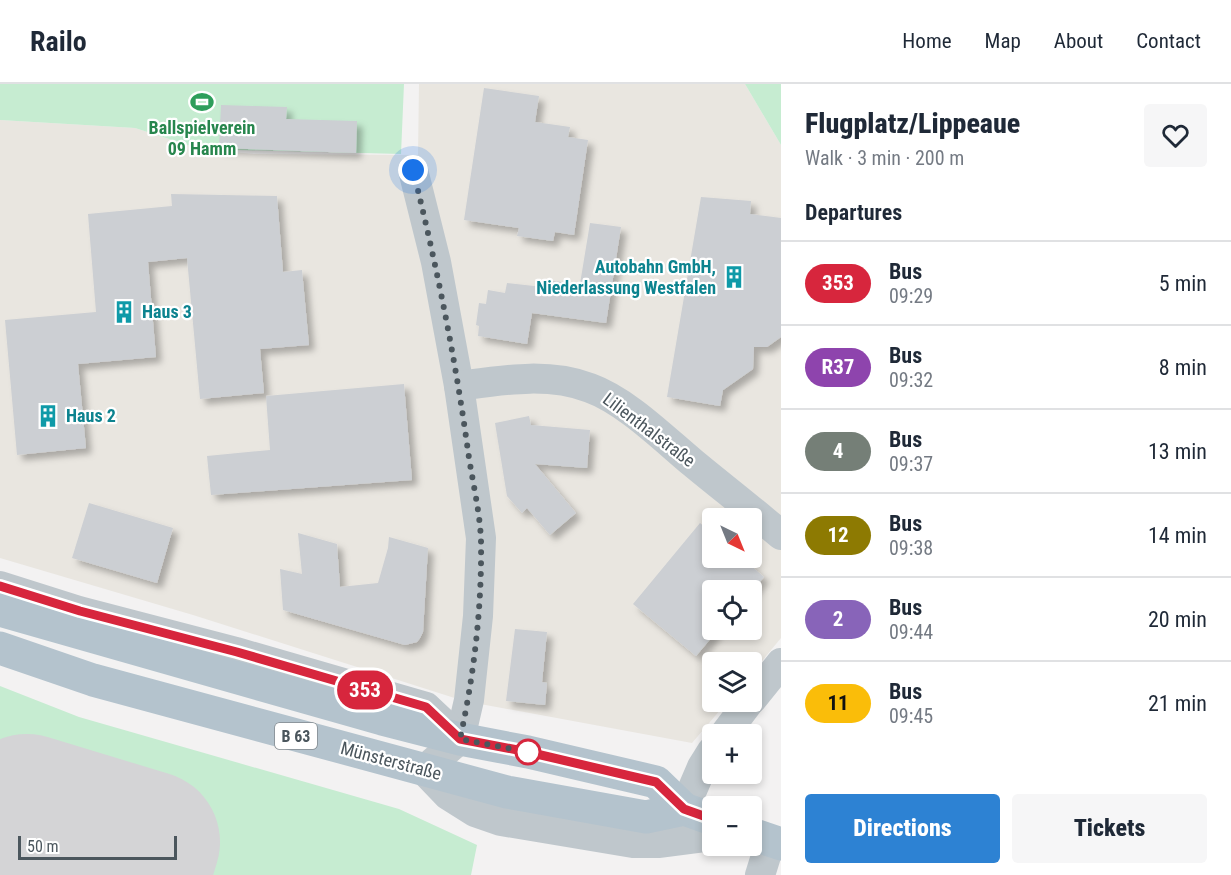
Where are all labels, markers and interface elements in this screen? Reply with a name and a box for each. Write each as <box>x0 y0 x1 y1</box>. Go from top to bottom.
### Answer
text: Railo <box>30 25 87 58</box>
text: Home <box>902 29 952 53</box>
text: Map <box>985 29 1021 53</box>
text: About <box>1054 29 1103 53</box>
text: Contact <box>1136 29 1201 53</box>
sports icon: Ballspielverein 09 Hamm <box>189 89 215 115</box>
button: heart <box>1144 104 1207 167</box>
text: Flugplatz/Lippeaue <box>805 107 1020 140</box>
place label: Ballspielverein 09 Hamm <box>149 117 255 159</box>
text: Walk · 3 min · 200 m <box>805 146 964 170</box>
your location <box>398 155 428 185</box>
text: Departures <box>805 200 902 225</box>
place label: Autobahn GmbH, Niederlassung Westfalen <box>536 256 716 298</box>
text: Bus <box>889 259 922 284</box>
building icon: Autobahn GmbH, Niederlassung Westfalen <box>721 264 747 290</box>
text: 353 <box>822 271 854 295</box>
text: 5 min <box>1159 271 1207 296</box>
text: 09:29 <box>889 284 933 308</box>
building icon: Haus 3 <box>111 299 137 325</box>
place label: Haus 3 <box>142 301 192 322</box>
text: Bus <box>889 343 922 368</box>
text: R37 <box>822 355 854 379</box>
text: 8 min <box>1159 355 1207 380</box>
text: 09:32 <box>889 368 933 392</box>
street label: Lilienthalstraße <box>599 388 700 471</box>
building icon: Haus 2 <box>35 403 61 429</box>
place label: Haus 2 <box>66 405 116 426</box>
text: Bus <box>889 427 922 452</box>
text: 4 <box>833 439 843 463</box>
text: 13 min <box>1148 439 1207 464</box>
text: 09:37 <box>889 452 933 476</box>
north arrow <box>702 508 762 568</box>
map controls <box>702 508 762 856</box>
text: Bus <box>889 511 922 536</box>
text: 12 <box>827 523 849 547</box>
text: 14 min <box>1148 523 1207 548</box>
text: 09:38 <box>889 536 933 560</box>
button: locate <box>702 580 762 640</box>
text: Bus <box>889 595 922 620</box>
text: 2 <box>833 607 843 631</box>
text: 20 min <box>1148 607 1207 632</box>
text: 09:44 <box>889 620 933 644</box>
button: layers <box>702 652 762 712</box>
line badge: 353 <box>330 670 400 710</box>
text: 353 <box>349 678 381 702</box>
text: Bus <box>889 679 922 704</box>
text: 11 <box>827 691 849 715</box>
text: 21 min <box>1148 691 1207 716</box>
text: 09:45 <box>889 704 933 728</box>
road number: B 63 <box>275 723 317 749</box>
button: + <box>702 724 762 784</box>
street label: Münsterstraße <box>338 737 444 784</box>
unlabelled marker <box>515 739 541 765</box>
button: Directions <box>805 794 1000 863</box>
button: Tickets <box>1012 794 1207 863</box>
button: − <box>702 796 762 856</box>
scale bar <box>18 833 177 860</box>
text: 50 m <box>27 837 59 856</box>

